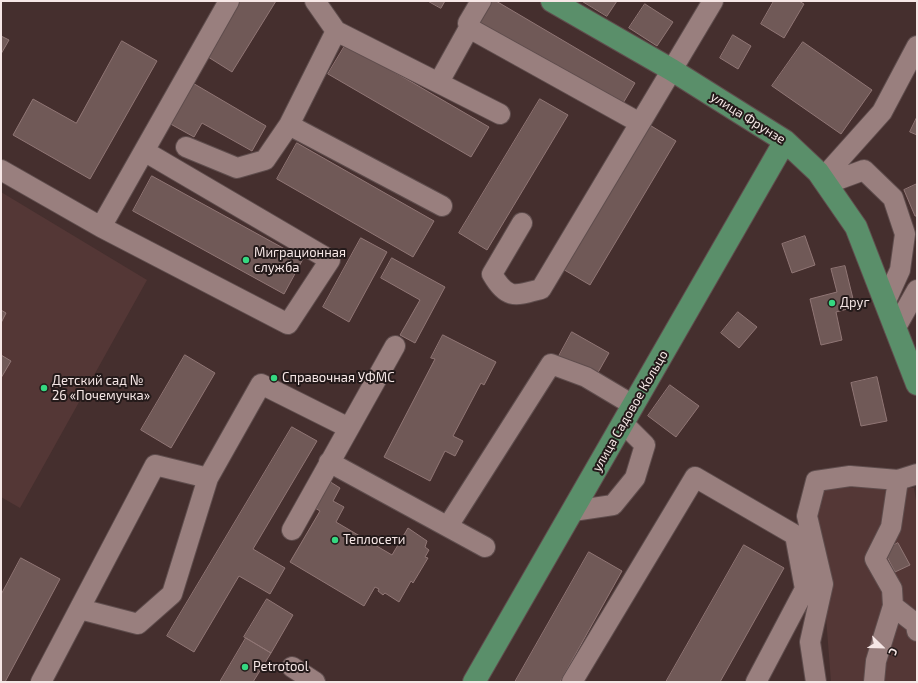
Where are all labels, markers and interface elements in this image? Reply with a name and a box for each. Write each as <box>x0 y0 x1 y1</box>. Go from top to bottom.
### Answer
street label: улица Фрунзе <box>708 89 788 147</box>
place label: Миграционная служба <box>254 245 346 276</box>
marker: Миграционная служба <box>241 255 251 265</box>
place label: Друг <box>840 295 869 311</box>
marker: Друг <box>827 298 837 308</box>
street label: улица Садовое Кольцо <box>589 348 671 474</box>
place label: Справочная УФМС <box>282 370 395 386</box>
place label: Детский сад № 26 «Почемучка» <box>52 373 150 404</box>
marker: Справочная УФМС <box>269 373 279 383</box>
marker: Детский сад № 26 «Почемучка» <box>39 383 49 393</box>
place label: Теплосети <box>343 532 405 548</box>
marker: Теплосети <box>330 535 340 545</box>
north arrow <box>862 627 902 667</box>
text: С <box>886 646 901 657</box>
place label: Petrotool <box>253 659 309 675</box>
marker: Petrotool <box>240 662 250 672</box>

